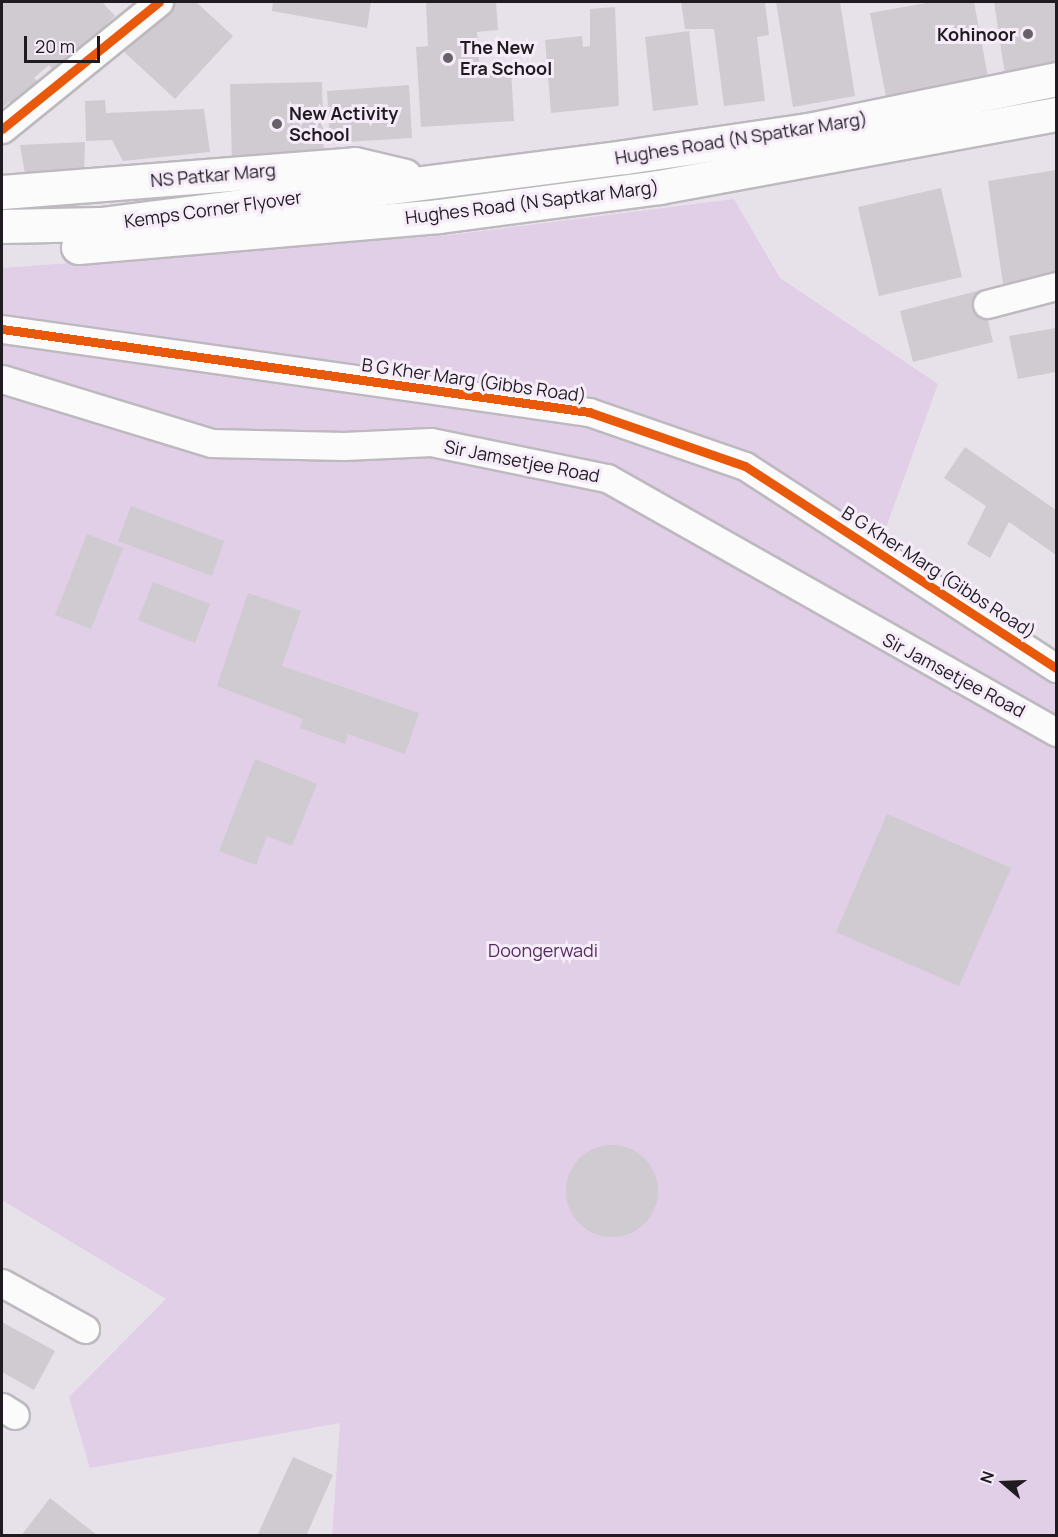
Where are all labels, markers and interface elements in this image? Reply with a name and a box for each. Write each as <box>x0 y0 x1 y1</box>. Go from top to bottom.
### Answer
place label: Kohinoor <box>937 23 1016 45</box>
scale bar <box>27 24 104 62</box>
marker: Kohinoor <box>1021 27 1035 41</box>
text: 20 m <box>35 34 75 58</box>
place label: The New Era School <box>460 37 552 80</box>
marker: The New Era School <box>441 51 455 65</box>
place label: New Activity School <box>289 103 398 146</box>
street label: Hughes Road (N Spatkar Marg) <box>613 107 869 169</box>
marker: New Activity School <box>270 117 284 131</box>
street label: NS Patkar Marg <box>149 159 277 191</box>
street label: Hughes Road (N Saptkar Marg) <box>404 176 660 228</box>
street label: Kemps Corner Flyover <box>123 186 303 232</box>
street label: B G Kher Marg (Gibbs Road) <box>360 354 588 406</box>
street label: Sir Jamsetjee Road <box>442 435 602 487</box>
street label: B G Kher Marg (Gibbs Road) <box>838 501 1040 643</box>
street label: Sir Jamsetjee Road <box>879 628 1029 722</box>
park label: Doongerwadi <box>488 939 598 961</box>
north arrow <box>974 1453 1034 1513</box>
text: N <box>975 1468 999 1486</box>

